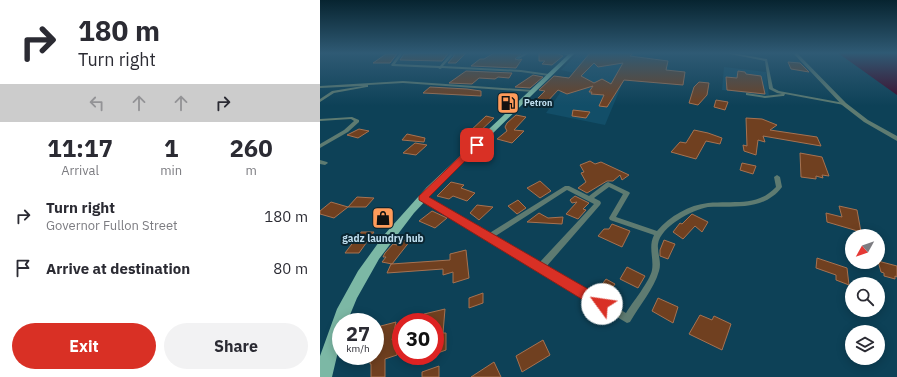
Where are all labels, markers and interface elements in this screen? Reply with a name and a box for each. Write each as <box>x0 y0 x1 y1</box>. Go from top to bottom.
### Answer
text: 180 m <box>78 12 160 49</box>
icon: right <box>12 16 64 68</box>
text: Turn right <box>78 48 156 71</box>
fuel station icon: Petron <box>495 90 521 116</box>
icon: left <box>86 92 108 114</box>
icon: ahead <box>128 92 150 114</box>
icon: ahead <box>170 92 192 114</box>
icon: right <box>212 92 234 114</box>
place label: Petron <box>524 97 552 108</box>
pin <box>460 128 494 162</box>
text: 11:17 <box>47 132 113 164</box>
text: 1 <box>164 132 178 164</box>
text: 260 <box>229 132 273 164</box>
icon: arrive <box>466 134 488 156</box>
text: Arrival <box>61 162 99 179</box>
text: min <box>160 162 182 179</box>
text: m <box>245 162 257 179</box>
text: Turn right <box>46 198 115 217</box>
icon: right <box>12 205 34 227</box>
shop icon: gadz laundry hub <box>370 205 396 231</box>
text: 180 m <box>264 207 308 226</box>
text: Governor Fullon Street <box>46 217 178 234</box>
north arrow <box>845 229 885 269</box>
map controls <box>845 229 885 365</box>
place label: gadz laundry hub <box>342 232 424 245</box>
icon: arrive <box>12 257 34 279</box>
text: Arrive at destination <box>46 259 190 278</box>
text: 80 m <box>273 259 308 278</box>
button: search <box>845 277 885 317</box>
position arrow <box>581 283 623 325</box>
speed limit sign: 30 <box>392 313 444 365</box>
text: 27 <box>346 320 370 347</box>
button: Exit <box>12 323 156 369</box>
button: Share <box>164 323 308 369</box>
button: layers <box>845 325 885 365</box>
text: km/h <box>346 342 370 355</box>

